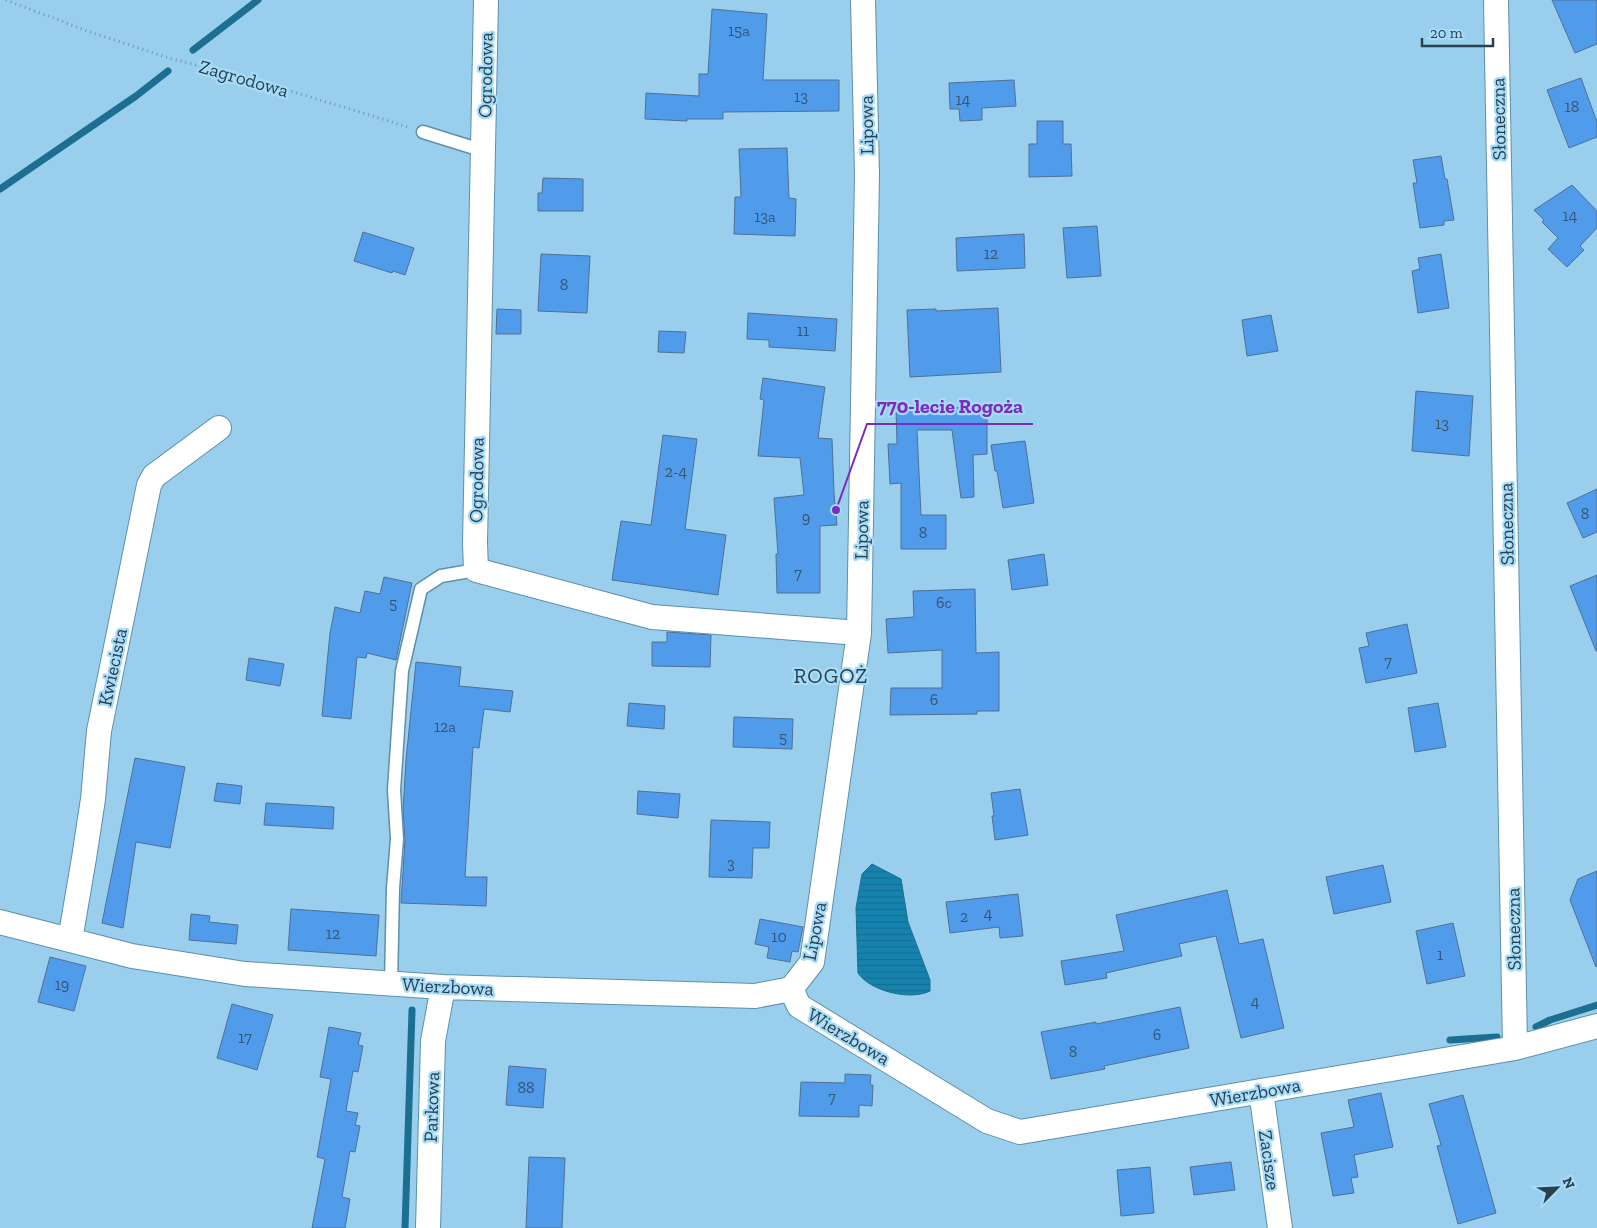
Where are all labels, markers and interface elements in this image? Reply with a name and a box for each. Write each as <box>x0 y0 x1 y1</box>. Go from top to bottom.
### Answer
scale bar <box>1422 15 1493 47</box>
house number: 15a <box>728 21 750 40</box>
text: 20 m <box>1430 24 1463 42</box>
street label: Ogrodowa <box>473 32 498 118</box>
street label: Zagrodowa <box>196 55 291 102</box>
street label: Słoneczna <box>1486 78 1511 160</box>
house number: 13 <box>794 87 808 106</box>
house number: 14 <box>956 90 971 109</box>
street label: Lipowa <box>854 95 879 155</box>
house number: 18 <box>1565 97 1579 116</box>
house number: 14 <box>1563 206 1578 225</box>
house number: 13a <box>754 207 776 226</box>
house number: 12 <box>984 244 998 263</box>
house number: 8 <box>560 275 568 294</box>
house number: 11 <box>797 321 809 340</box>
callout: 770-lecie Rogoża <box>867 389 1033 424</box>
text: 770-lecie Rogoża <box>877 394 1023 418</box>
house number: 13 <box>1435 414 1449 433</box>
street label: Ogrodowa <box>464 437 489 523</box>
house number: 2-4 <box>665 462 688 481</box>
street label: Słoneczna <box>1494 483 1519 565</box>
street label: Lipowa <box>849 500 874 560</box>
house number: 8 <box>1581 504 1589 523</box>
house number: 9 <box>802 508 810 527</box>
house number: 8 <box>919 523 927 542</box>
house number: 7 <box>794 564 802 583</box>
house number: 6c <box>936 593 952 612</box>
house number: 5 <box>389 594 397 613</box>
street label: Kwiecista <box>93 626 132 708</box>
house number: 7 <box>1384 652 1392 671</box>
district label: ROGOŻ <box>794 663 868 688</box>
house number: 6 <box>930 690 938 709</box>
house number: 12a <box>434 717 456 736</box>
house number: 5 <box>779 728 787 747</box>
house number: 3 <box>727 854 735 873</box>
street label: Słoneczna <box>1501 888 1526 970</box>
street label: Lipowa <box>798 900 831 962</box>
house number: 4 <box>984 904 993 923</box>
house number: 2 <box>960 907 968 926</box>
house number: 12 <box>326 924 340 943</box>
house number: 10 <box>771 927 787 946</box>
house number: 1 <box>1437 945 1443 964</box>
street label: Wierzbowa <box>401 973 494 1000</box>
house number: 19 <box>55 975 69 994</box>
house number: 4 <box>1251 992 1260 1011</box>
street label: Wierzbowa <box>803 1003 894 1070</box>
house number: 6 <box>1153 1025 1161 1044</box>
house number: 17 <box>238 1028 252 1047</box>
house number: 8 <box>1069 1042 1077 1061</box>
street label: Parkowa <box>419 1071 444 1143</box>
street label: Wierzbowa <box>1208 1073 1302 1112</box>
house number: 88 <box>517 1078 535 1097</box>
house number: 7 <box>828 1088 836 1107</box>
street label: Zacisze <box>1254 1129 1285 1192</box>
north arrow <box>1532 1163 1582 1213</box>
text: N <box>1558 1175 1578 1192</box>

